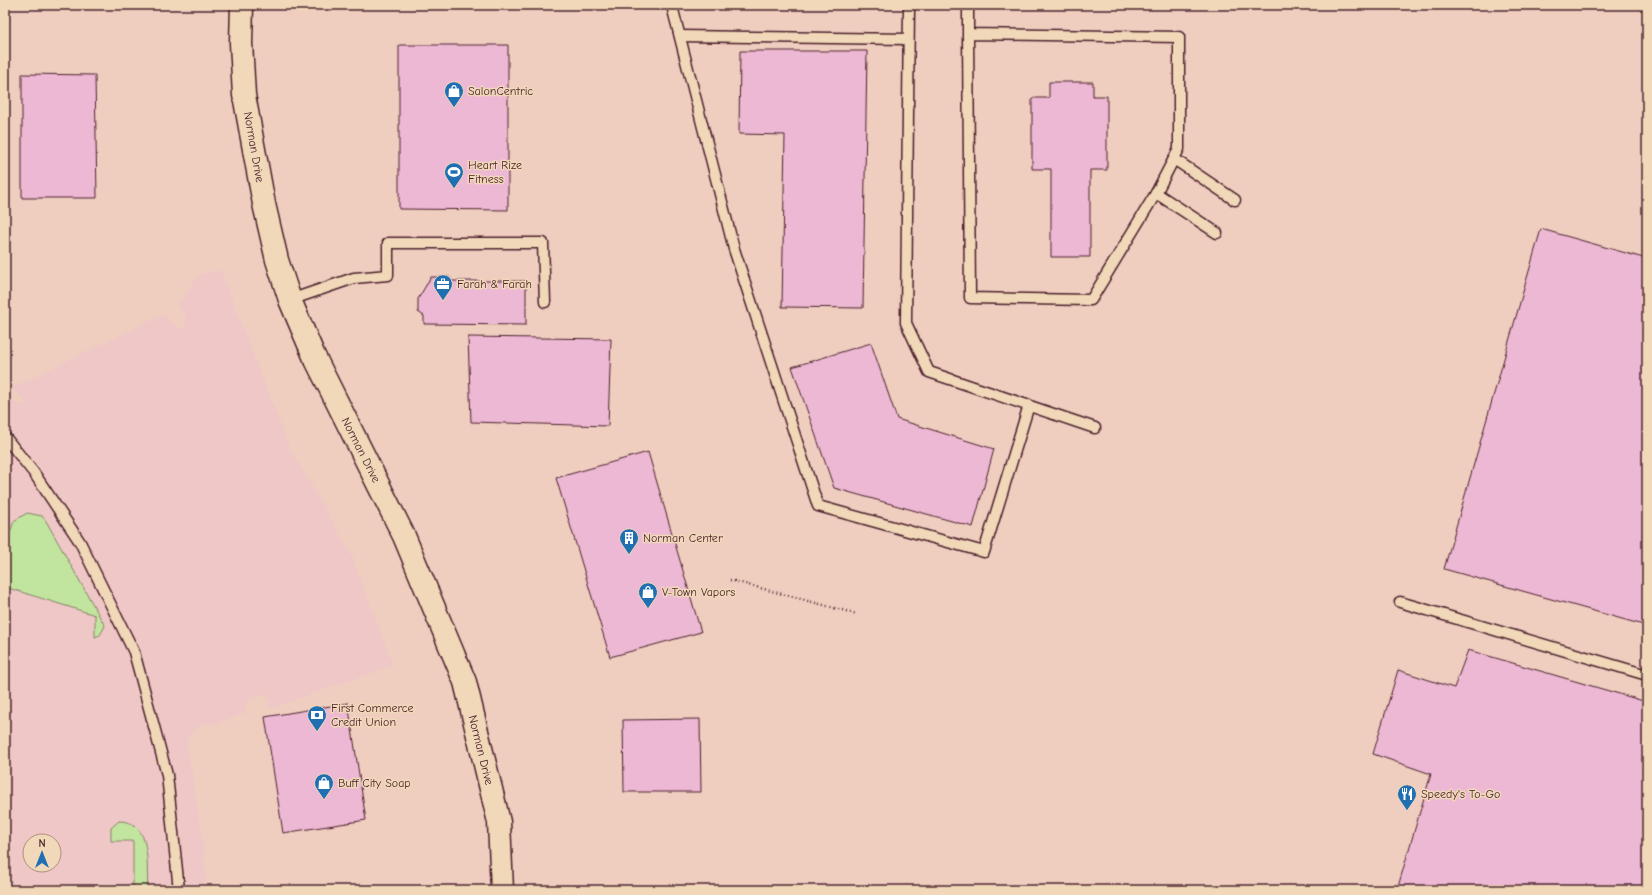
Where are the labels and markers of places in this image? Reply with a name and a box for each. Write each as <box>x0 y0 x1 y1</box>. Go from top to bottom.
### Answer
shop icon: SalonCentric <box>443 80 465 108</box>
place label: SalonCentric <box>468 84 533 98</box>
place label: Heart Rize Fitness <box>468 158 522 186</box>
sports icon: Heart Rize Fitness <box>443 161 465 189</box>
office icon: Farah & Farah <box>432 273 454 301</box>
place label: Farah & Farah <box>457 277 532 291</box>
building icon: Norman Center <box>618 527 640 555</box>
place label: Norman Center <box>643 531 723 545</box>
shop icon: V-Town Vapors <box>637 581 659 609</box>
place label: V-Town Vapors <box>662 585 735 599</box>
place label: First Commerce Credit Union <box>331 701 414 729</box>
bank icon: First Commerce Credit Union <box>306 704 328 732</box>
shop icon: Buff City Soap <box>313 772 335 800</box>
place label: Buff City Soap <box>338 776 411 790</box>
restaurant icon: Speedy's To-Go <box>1396 783 1418 811</box>
place label: Speedy's To-Go <box>1421 787 1500 801</box>

